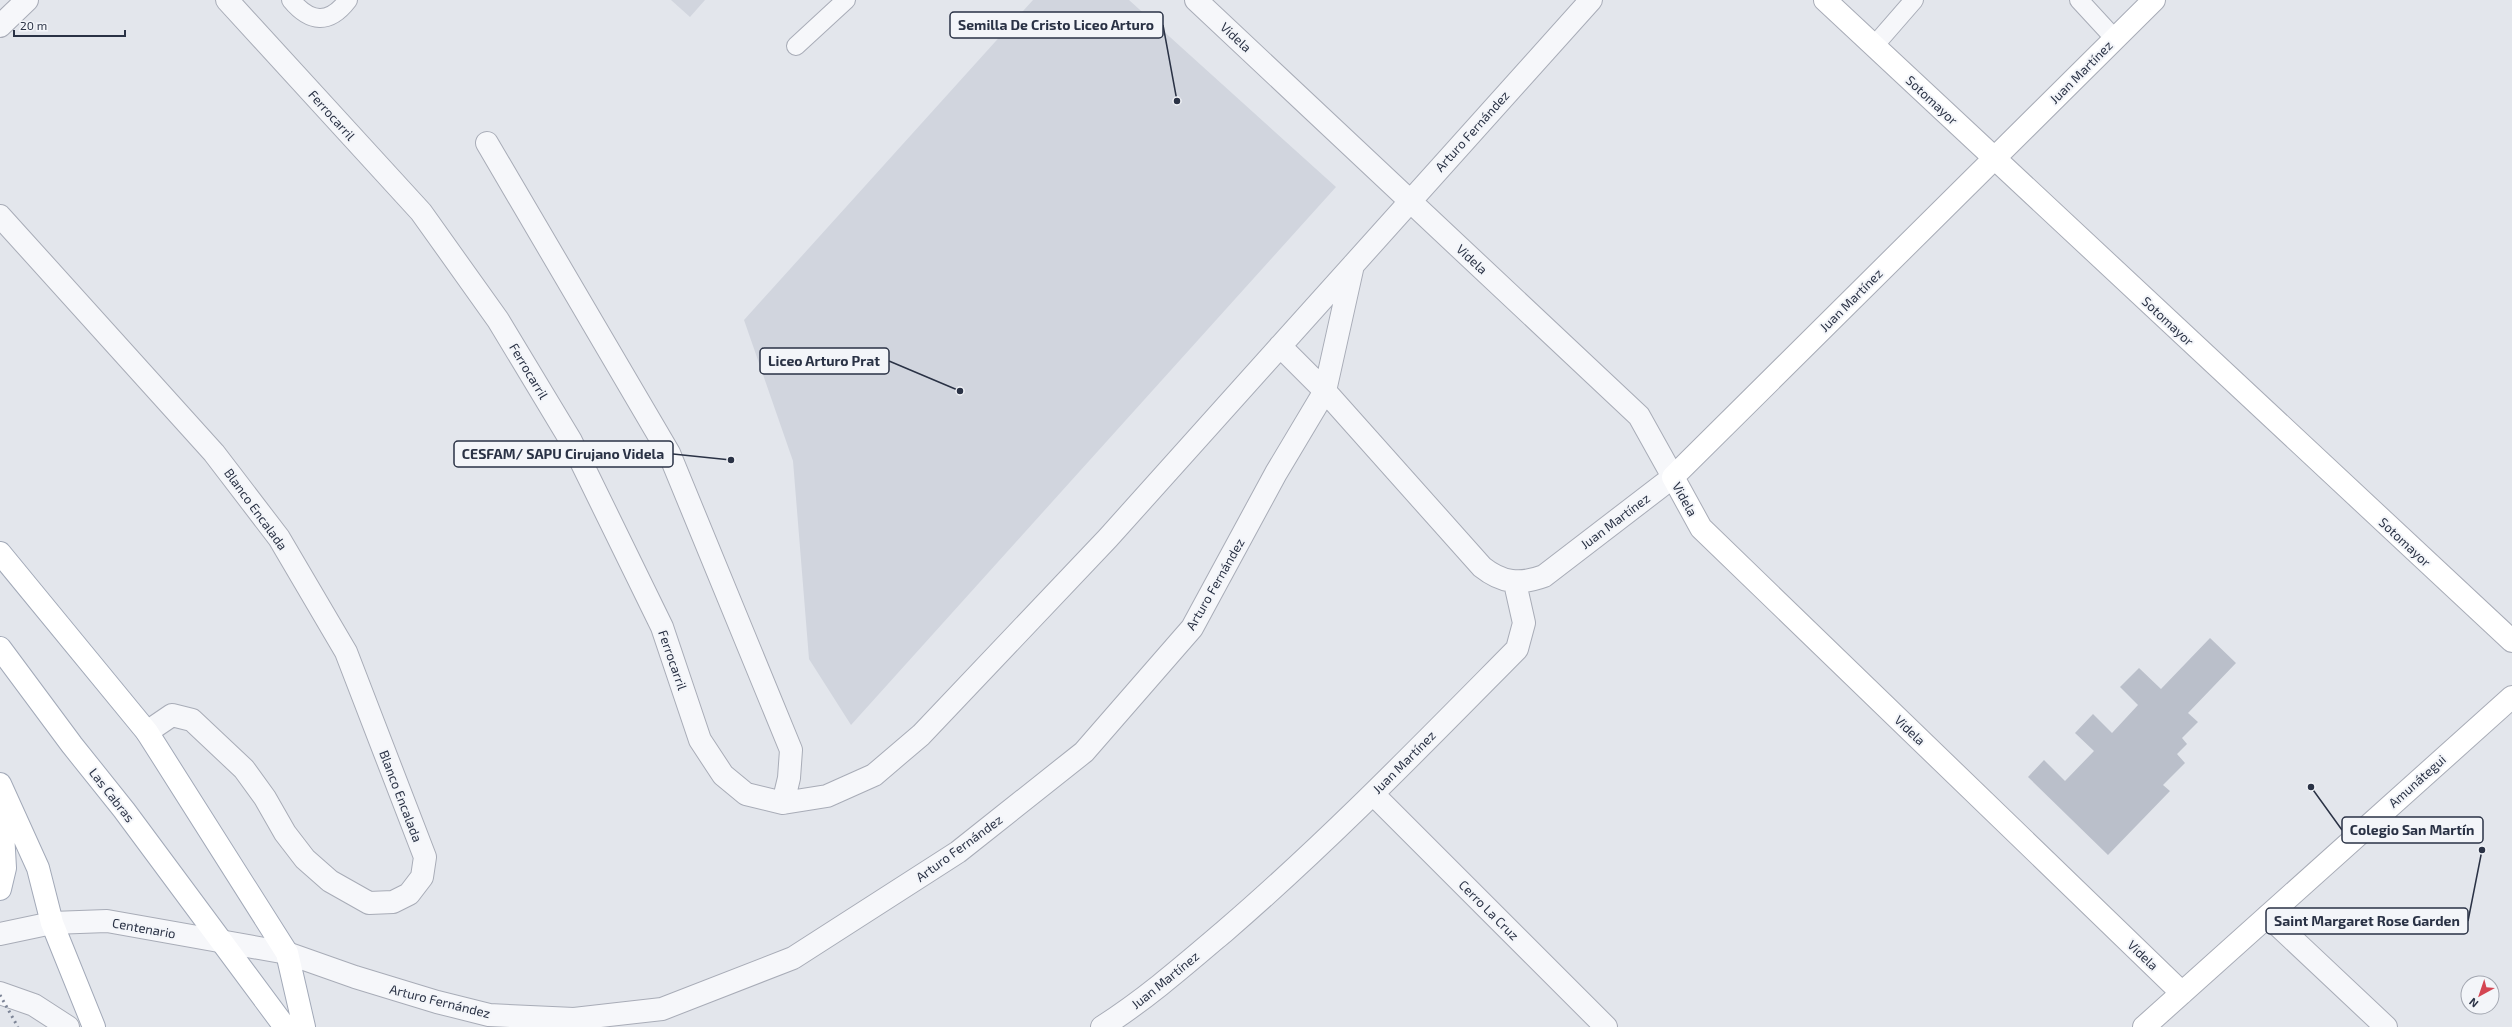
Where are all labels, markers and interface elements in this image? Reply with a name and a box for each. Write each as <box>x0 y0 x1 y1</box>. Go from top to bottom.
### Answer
scale bar <box>14 12 125 38</box>
callout: Semilla De Cristo Liceo Arturo <box>950 12 1163 38</box>
text: Semilla De Cristo Liceo Arturo <box>958 16 1154 33</box>
text: 20 m <box>20 18 47 32</box>
street label: Videla <box>1217 19 1255 55</box>
street label: Juan Martínez <box>2046 37 2116 107</box>
street label: Sotomayor <box>1903 72 1961 128</box>
street label: Ferrocarril <box>305 86 359 144</box>
street label: Arturo Fernández <box>1431 87 1513 175</box>
street label: Videla <box>1453 241 1491 277</box>
street label: Juan Martínez <box>1816 265 1886 335</box>
street label: Sotomayor <box>2139 293 2197 349</box>
street label: Ferrocarril <box>506 340 552 402</box>
callout: Liceo Arturo Prat <box>760 348 889 374</box>
text: Liceo Arturo Prat <box>768 352 880 369</box>
callout: CESFAM/ SAPU Cirujano Videla <box>454 441 673 467</box>
text: CESFAM/ SAPU Cirujano Videla <box>462 445 664 462</box>
street label: Blanco Encalada <box>221 465 291 553</box>
street label: Videla <box>1669 479 1701 519</box>
street label: Juan Martínez <box>1577 490 1653 552</box>
street label: Sotomayor <box>2376 514 2434 570</box>
street label: Arturo Fernández <box>1182 535 1248 633</box>
street label: Ferrocarril <box>655 628 691 692</box>
street label: Videla <box>1891 712 1929 748</box>
street label: Juan Martínez <box>1369 727 1439 797</box>
street label: Blanco Encalada <box>376 748 426 844</box>
street label: Amunátegui <box>2385 751 2449 811</box>
street label: Las Cabras <box>86 765 138 825</box>
street label: Arturo Fernández <box>913 811 1005 885</box>
callout: Colegio San Martín <box>2342 817 2483 843</box>
text: Colegio San Martín <box>2350 821 2474 838</box>
street label: Cerro La Cruz <box>1456 877 1522 943</box>
callout: Saint Margaret Rose Garden <box>2266 908 2468 934</box>
text: Saint Margaret Rose Garden <box>2274 912 2460 929</box>
street label: Centenario <box>111 915 177 941</box>
street label: Videla <box>2124 937 2162 973</box>
street label: Juan Martínez <box>1128 948 1202 1012</box>
north arrow <box>2460 975 2500 1015</box>
street label: Arturo Fernández <box>388 981 492 1021</box>
text: N <box>2466 995 2480 1011</box>

